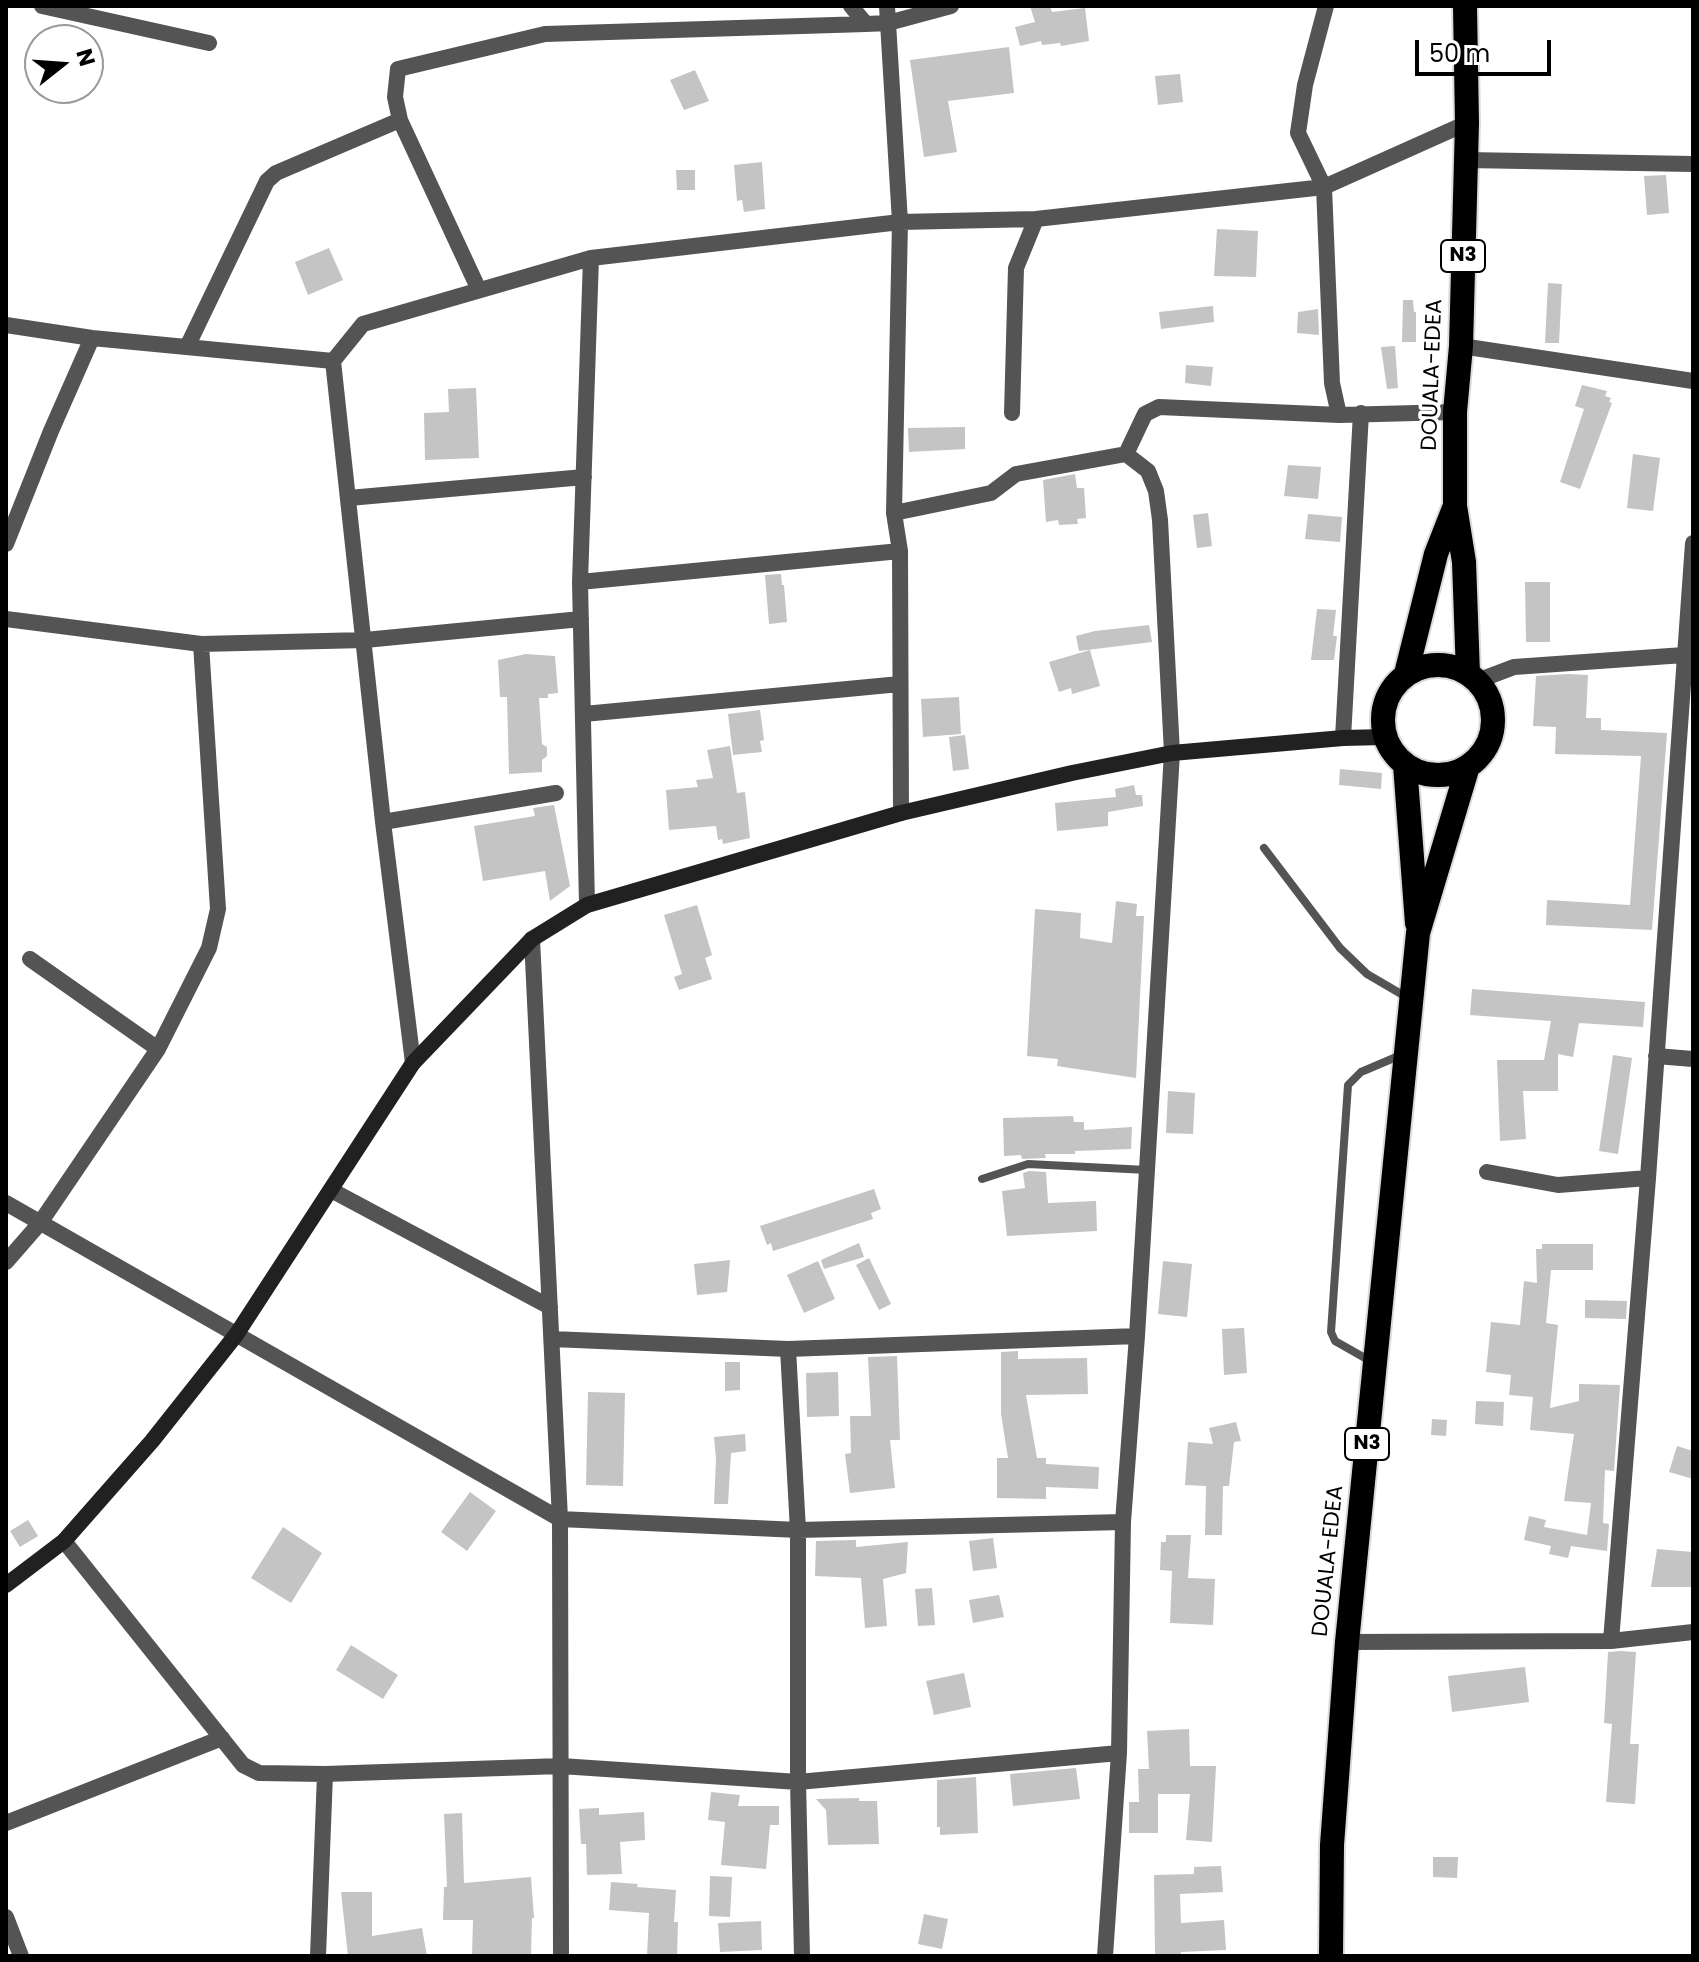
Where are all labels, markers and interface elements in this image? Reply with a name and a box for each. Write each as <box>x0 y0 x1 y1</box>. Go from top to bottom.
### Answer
north arrow <box>24 24 104 104</box>
scale bar <box>1419 24 1555 74</box>
text: 50 m <box>1429 37 1490 70</box>
text: N <box>68 45 103 70</box>
road number: N3 <box>1441 240 1485 272</box>
street label: DOUALA-EDEA <box>1417 299 1449 451</box>
road number: N3 <box>1345 1428 1389 1460</box>
street label: DOUALA-EDEA <box>1308 1484 1350 1638</box>

